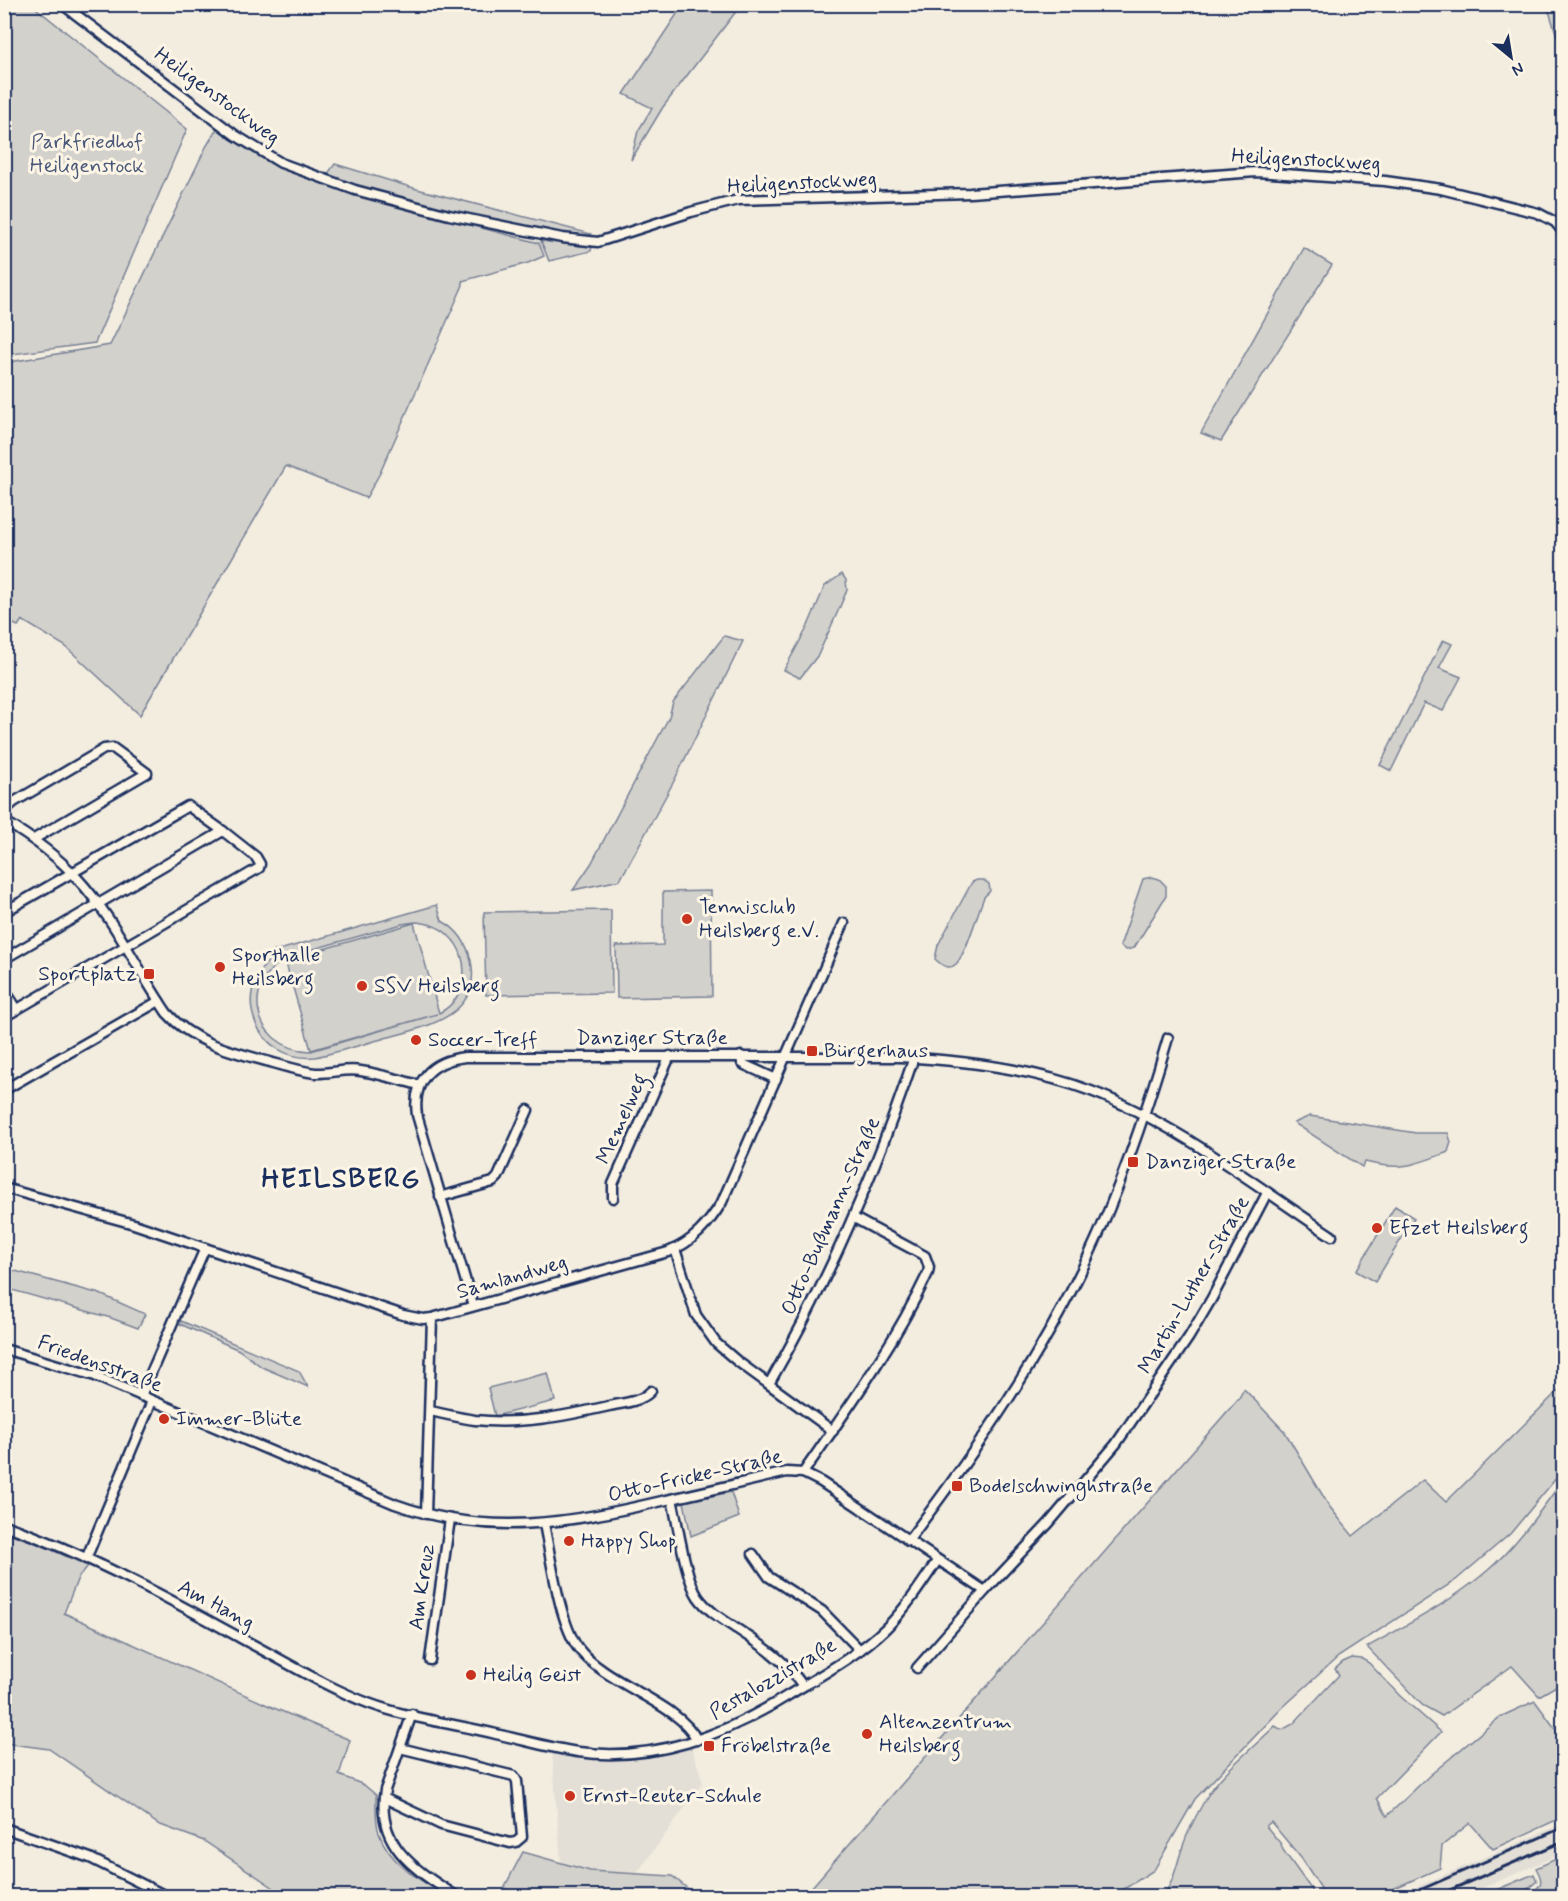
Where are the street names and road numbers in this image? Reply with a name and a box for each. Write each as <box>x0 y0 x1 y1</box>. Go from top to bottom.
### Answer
street label: Heiligenstockweg <box>148 41 286 151</box>
street label: Heiligenstockweg <box>1231 142 1381 178</box>
street label: Heiligenstockweg <box>727 165 877 201</box>
street label: Danziger Straße <box>576 1024 728 1052</box>
street label: Memelweg <box>590 1069 656 1170</box>
street label: Otto-Bußmann-Straße <box>775 1112 887 1320</box>
street label: Martin-Luther-Straße <box>1132 1191 1256 1379</box>
street label: Samlandweg <box>454 1248 570 1306</box>
street label: Friedensstraße <box>34 1328 166 1400</box>
street label: Otto-Fricke-Straße <box>605 1442 785 1510</box>
street label: Am Kreuz <box>402 1542 442 1632</box>
street label: Am Hang <box>173 1573 259 1637</box>
street label: Pestalozzistraße <box>704 1631 842 1727</box>

